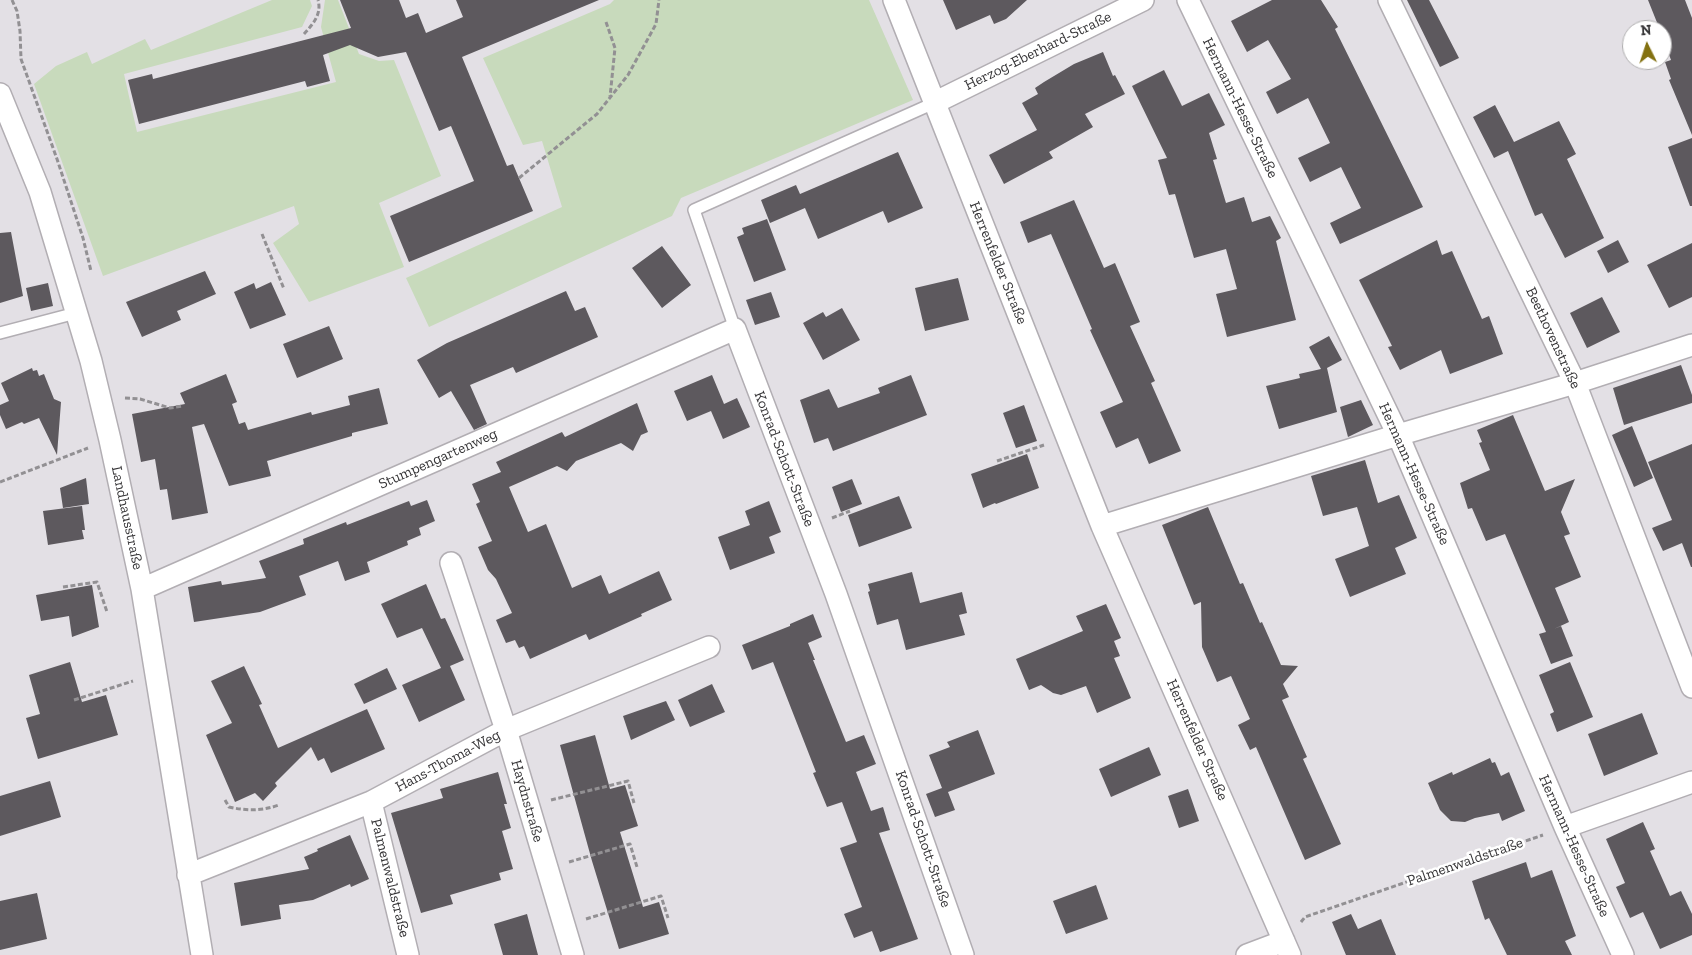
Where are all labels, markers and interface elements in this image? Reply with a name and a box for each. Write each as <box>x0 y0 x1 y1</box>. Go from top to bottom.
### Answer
street label: Herzog-Eberhard-Straße <box>962 8 1114 94</box>
north arrow <box>1622 20 1672 70</box>
text: N <box>1640 22 1652 39</box>
street label: Hermann-Hesse-Straße <box>1198 35 1282 181</box>
street label: Herrenfelder Straße <box>965 199 1031 327</box>
street label: Beethovenstraße <box>1522 284 1584 392</box>
street label: Konrad-Schott-Straße <box>750 389 818 529</box>
street label: Hermann-Hesse-Straße <box>1375 400 1453 548</box>
street label: Stumpengartenweg <box>376 425 500 493</box>
street label: Landhausstraße <box>107 465 147 571</box>
street label: Herrenfelder Straße <box>1162 677 1232 803</box>
street label: Hans-Thoma-Weg <box>392 726 504 796</box>
street label: Haydnstraße <box>507 758 547 844</box>
street label: Konrad-Schott-Straße <box>891 768 955 910</box>
street label: Hermann-Hesse-Straße <box>1535 772 1613 920</box>
street label: Palmenwaldstraße <box>367 817 413 939</box>
street label: Palmenwaldstraße <box>1405 834 1525 890</box>

